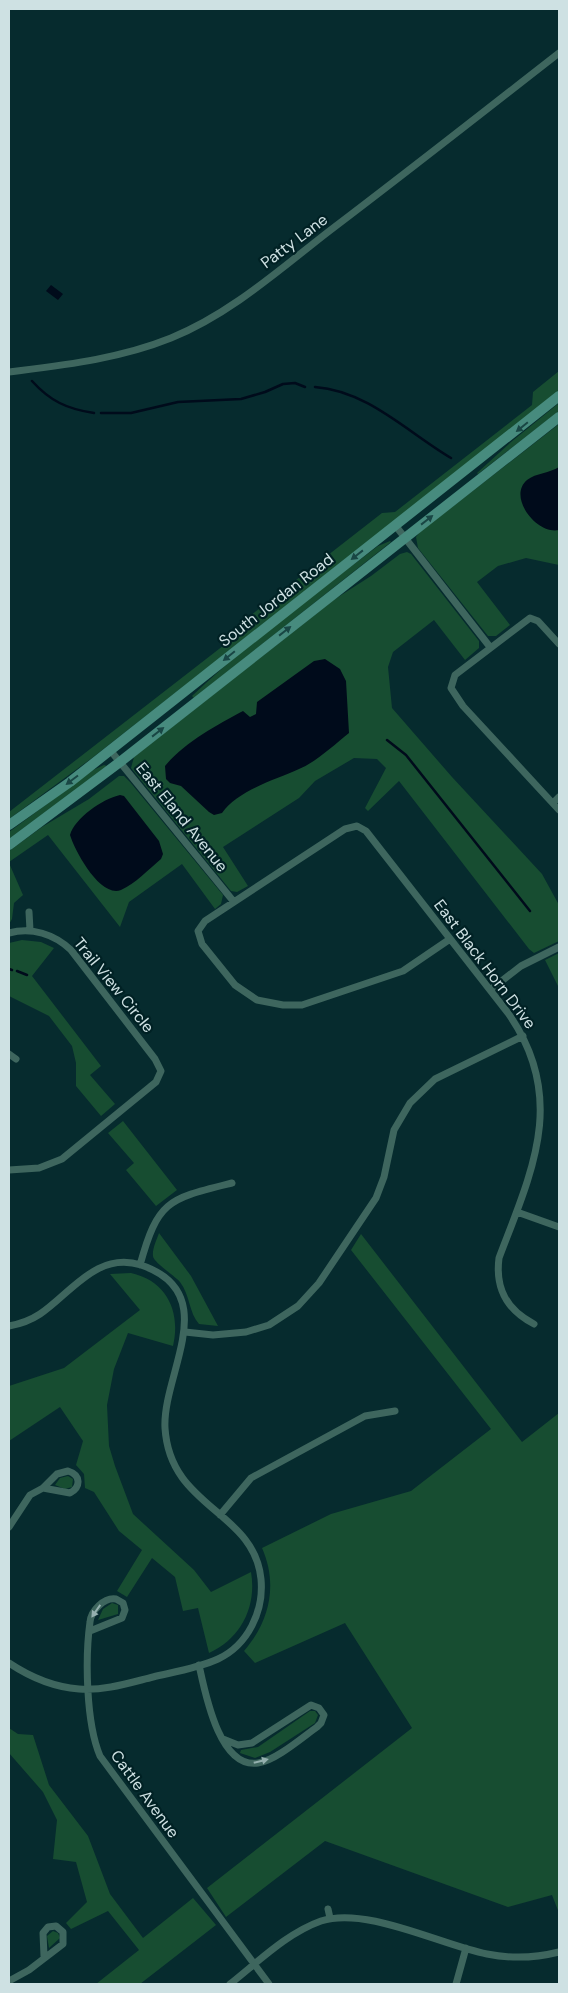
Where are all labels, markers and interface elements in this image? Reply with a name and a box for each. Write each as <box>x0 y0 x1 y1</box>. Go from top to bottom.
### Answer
street label: Patty Lane <box>256 209 332 273</box>
one-way arrow <box>515 422 528 433</box>
one-way arrow <box>420 515 433 526</box>
street label: South Jordan Road <box>214 549 338 651</box>
one-way arrow <box>351 550 364 561</box>
one-way arrow <box>278 625 291 636</box>
one-way arrow <box>223 650 236 661</box>
one-way arrow <box>151 727 164 738</box>
street label: East Eland Avenue <box>131 758 233 876</box>
one-way arrow <box>65 775 79 785</box>
street label: East Black Horn Drive <box>429 895 541 1033</box>
street label: Trail View Circle <box>69 933 159 1037</box>
one-way arrow <box>91 1604 101 1618</box>
street label: Cattle Avenue <box>106 1746 184 1842</box>
one-way arrow <box>253 1757 268 1765</box>

